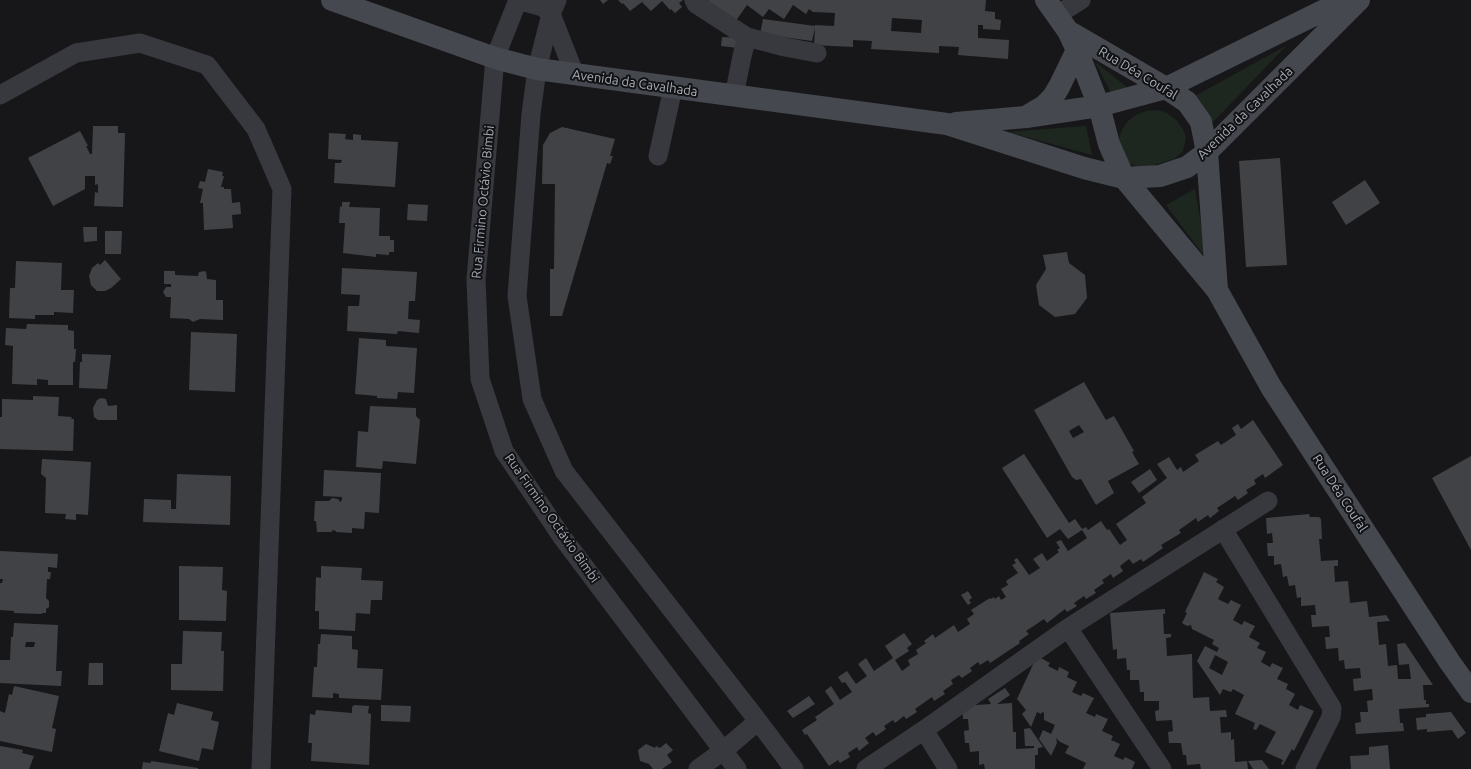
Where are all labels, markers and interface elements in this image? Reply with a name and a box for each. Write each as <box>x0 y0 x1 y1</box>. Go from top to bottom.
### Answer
street label: Rua Déa Coufal <box>1096 43 1180 103</box>
street label: Avenida da Cavalhada <box>1194 64 1296 162</box>
street label: Avenida da Cavalhada <box>571 66 699 100</box>
street label: Rua Firmino Octávio Bimbi <box>469 125 497 279</box>
street label: Rua Firmino Octávio Bimbi <box>501 451 603 585</box>
street label: Rua Déa Coufal <box>1309 451 1371 535</box>

